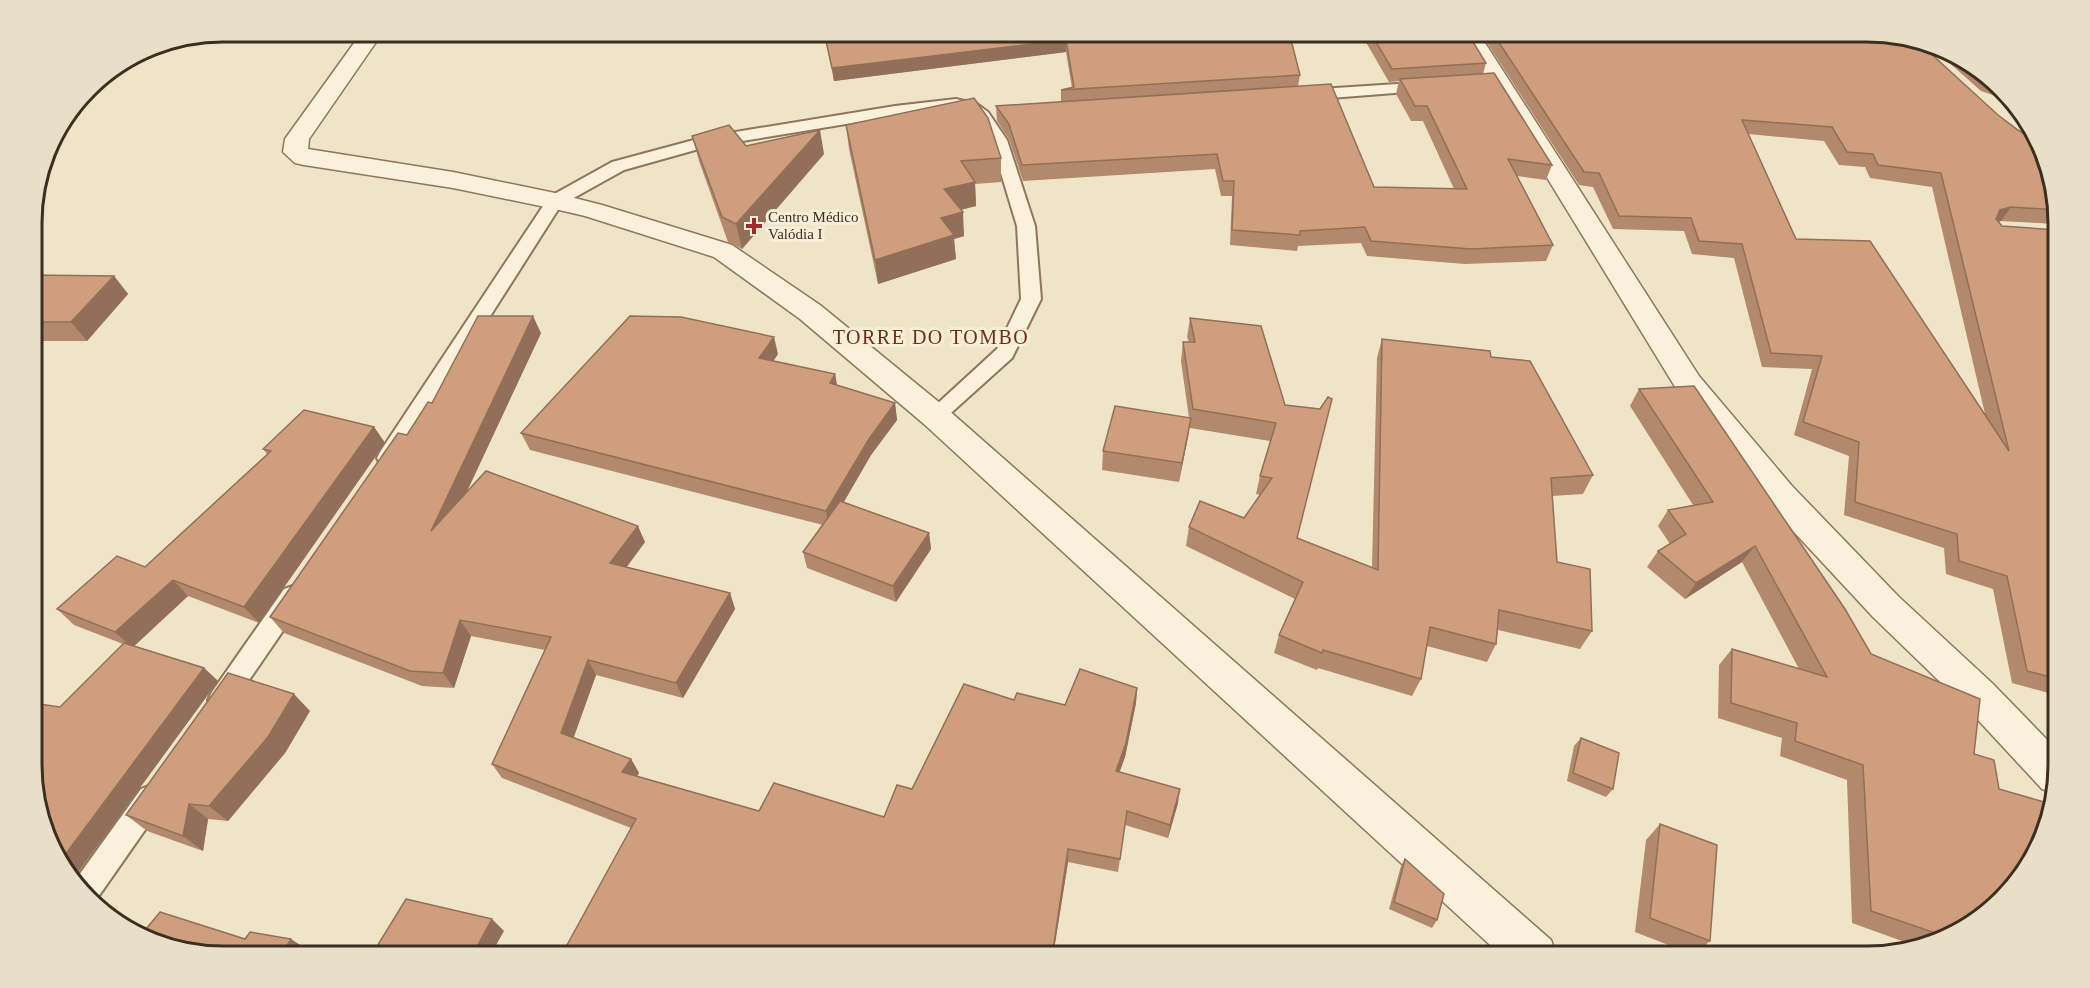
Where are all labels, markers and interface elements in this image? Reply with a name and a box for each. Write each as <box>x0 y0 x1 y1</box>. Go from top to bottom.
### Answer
place label: Centro Médico Valódia I <box>768 209 858 242</box>
marker: Centro Médico Valódia I <box>745 217 763 235</box>
district label: TORRE DO TOMBO <box>833 326 1029 348</box>

